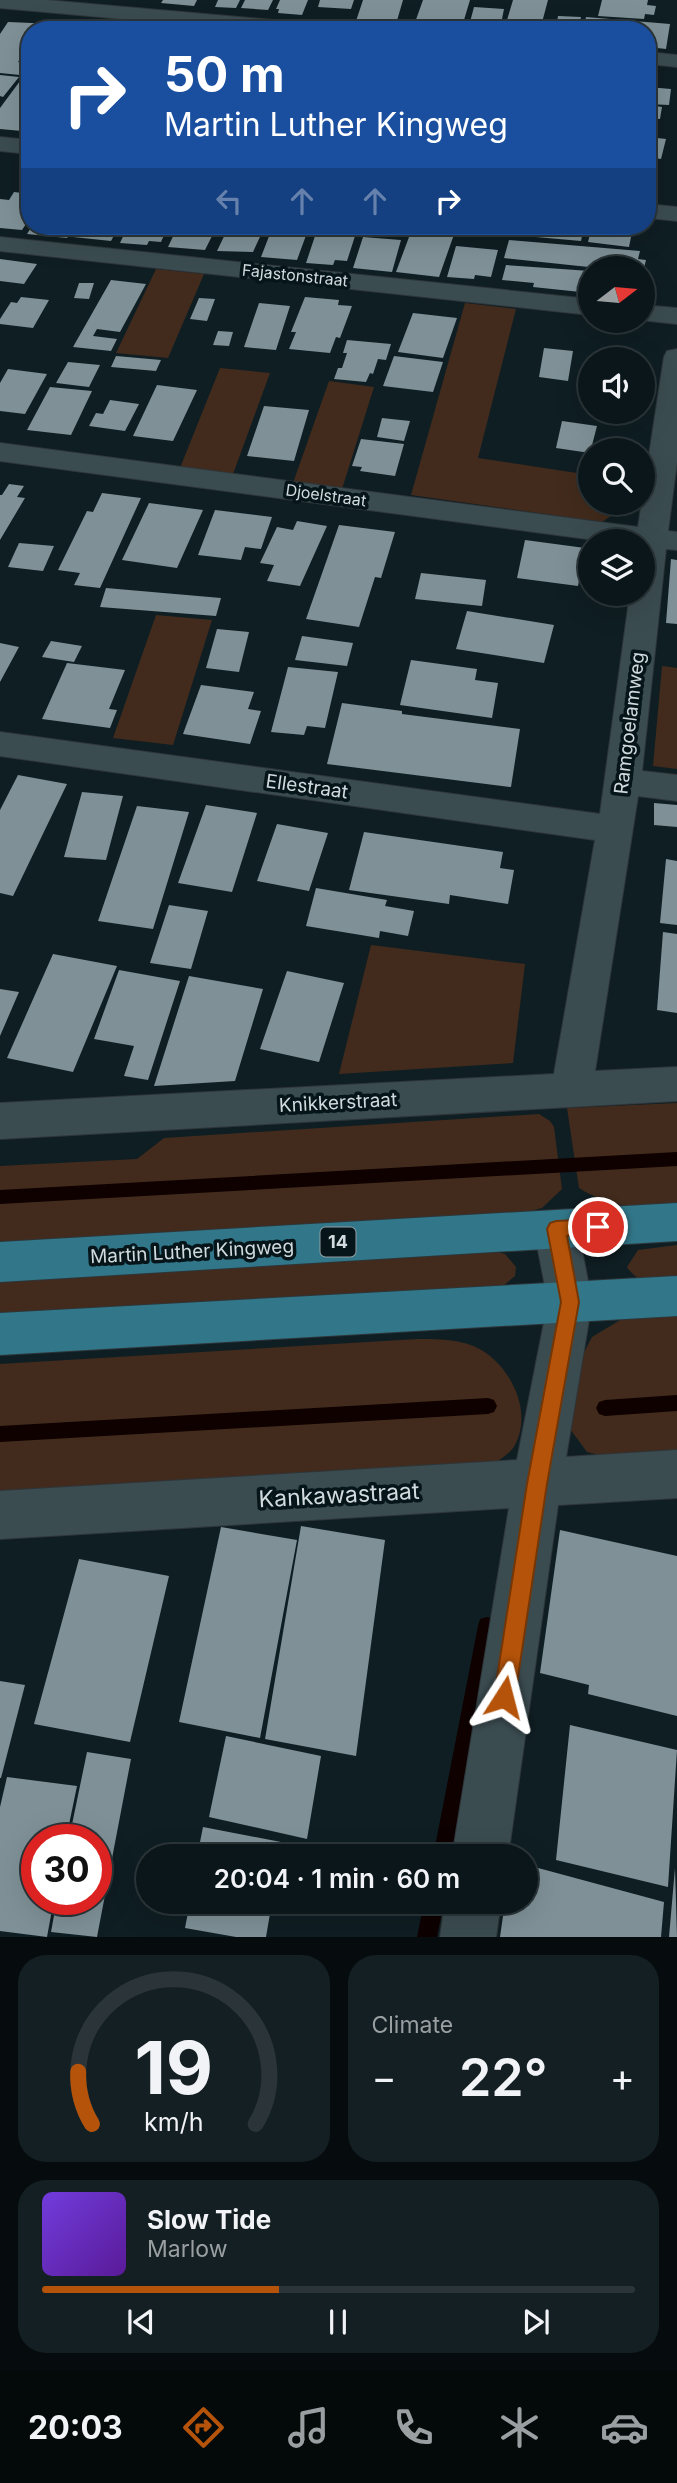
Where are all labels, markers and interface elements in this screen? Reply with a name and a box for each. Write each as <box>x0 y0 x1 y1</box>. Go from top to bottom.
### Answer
text: 50 m <box>164 45 285 104</box>
icon: right <box>49 49 140 140</box>
text: Martin Luther Kingweg <box>164 105 508 144</box>
icon: left <box>210 182 248 220</box>
icon: ahead <box>283 182 321 220</box>
icon: ahead <box>356 182 394 220</box>
icon: right <box>429 182 467 220</box>
north arrow <box>578 256 654 332</box>
map controls <box>578 256 655 606</box>
street label: Fajastonstraat <box>241 259 349 291</box>
button: sound <box>578 347 655 424</box>
button: search <box>578 438 655 515</box>
street label: Djoelstraat <box>284 479 368 511</box>
button: layers <box>578 529 655 606</box>
street label: Ramgoelamweg <box>609 650 650 796</box>
street label: Ellestraat <box>264 769 349 804</box>
street label: Knikkerstraat <box>278 1088 398 1117</box>
pin <box>568 1197 628 1257</box>
icon: arrive <box>579 1208 617 1246</box>
road number: 14 <box>320 1227 356 1256</box>
street label: Martin Luther Kingweg <box>89 1235 295 1268</box>
street label: Kankawastraat <box>258 1477 421 1513</box>
position arrow <box>467 1660 541 1734</box>
speed limit sign: 30 <box>21 1824 112 1915</box>
text: 20:04 · 1 min · 60 m <box>214 1863 460 1894</box>
text: Climate <box>372 2011 453 2039</box>
text: 19 <box>134 2024 213 2113</box>
text: 22° <box>459 2046 548 2109</box>
text: − <box>372 2054 397 2100</box>
text: + <box>610 2054 635 2100</box>
text: km/h <box>144 2107 203 2137</box>
text: Slow Tide <box>147 2204 271 2235</box>
text: Marlow <box>147 2235 227 2263</box>
icon: previous <box>122 2303 160 2341</box>
icon: pause <box>319 2303 357 2341</box>
icon: next <box>517 2303 555 2341</box>
icon: directions <box>179 2403 228 2452</box>
icon: music <box>284 2403 333 2452</box>
icon: phone <box>389 2403 438 2452</box>
icon: climate <box>495 2403 544 2452</box>
icon: car <box>600 2403 649 2452</box>
text: 20:03 <box>28 2408 123 2447</box>

